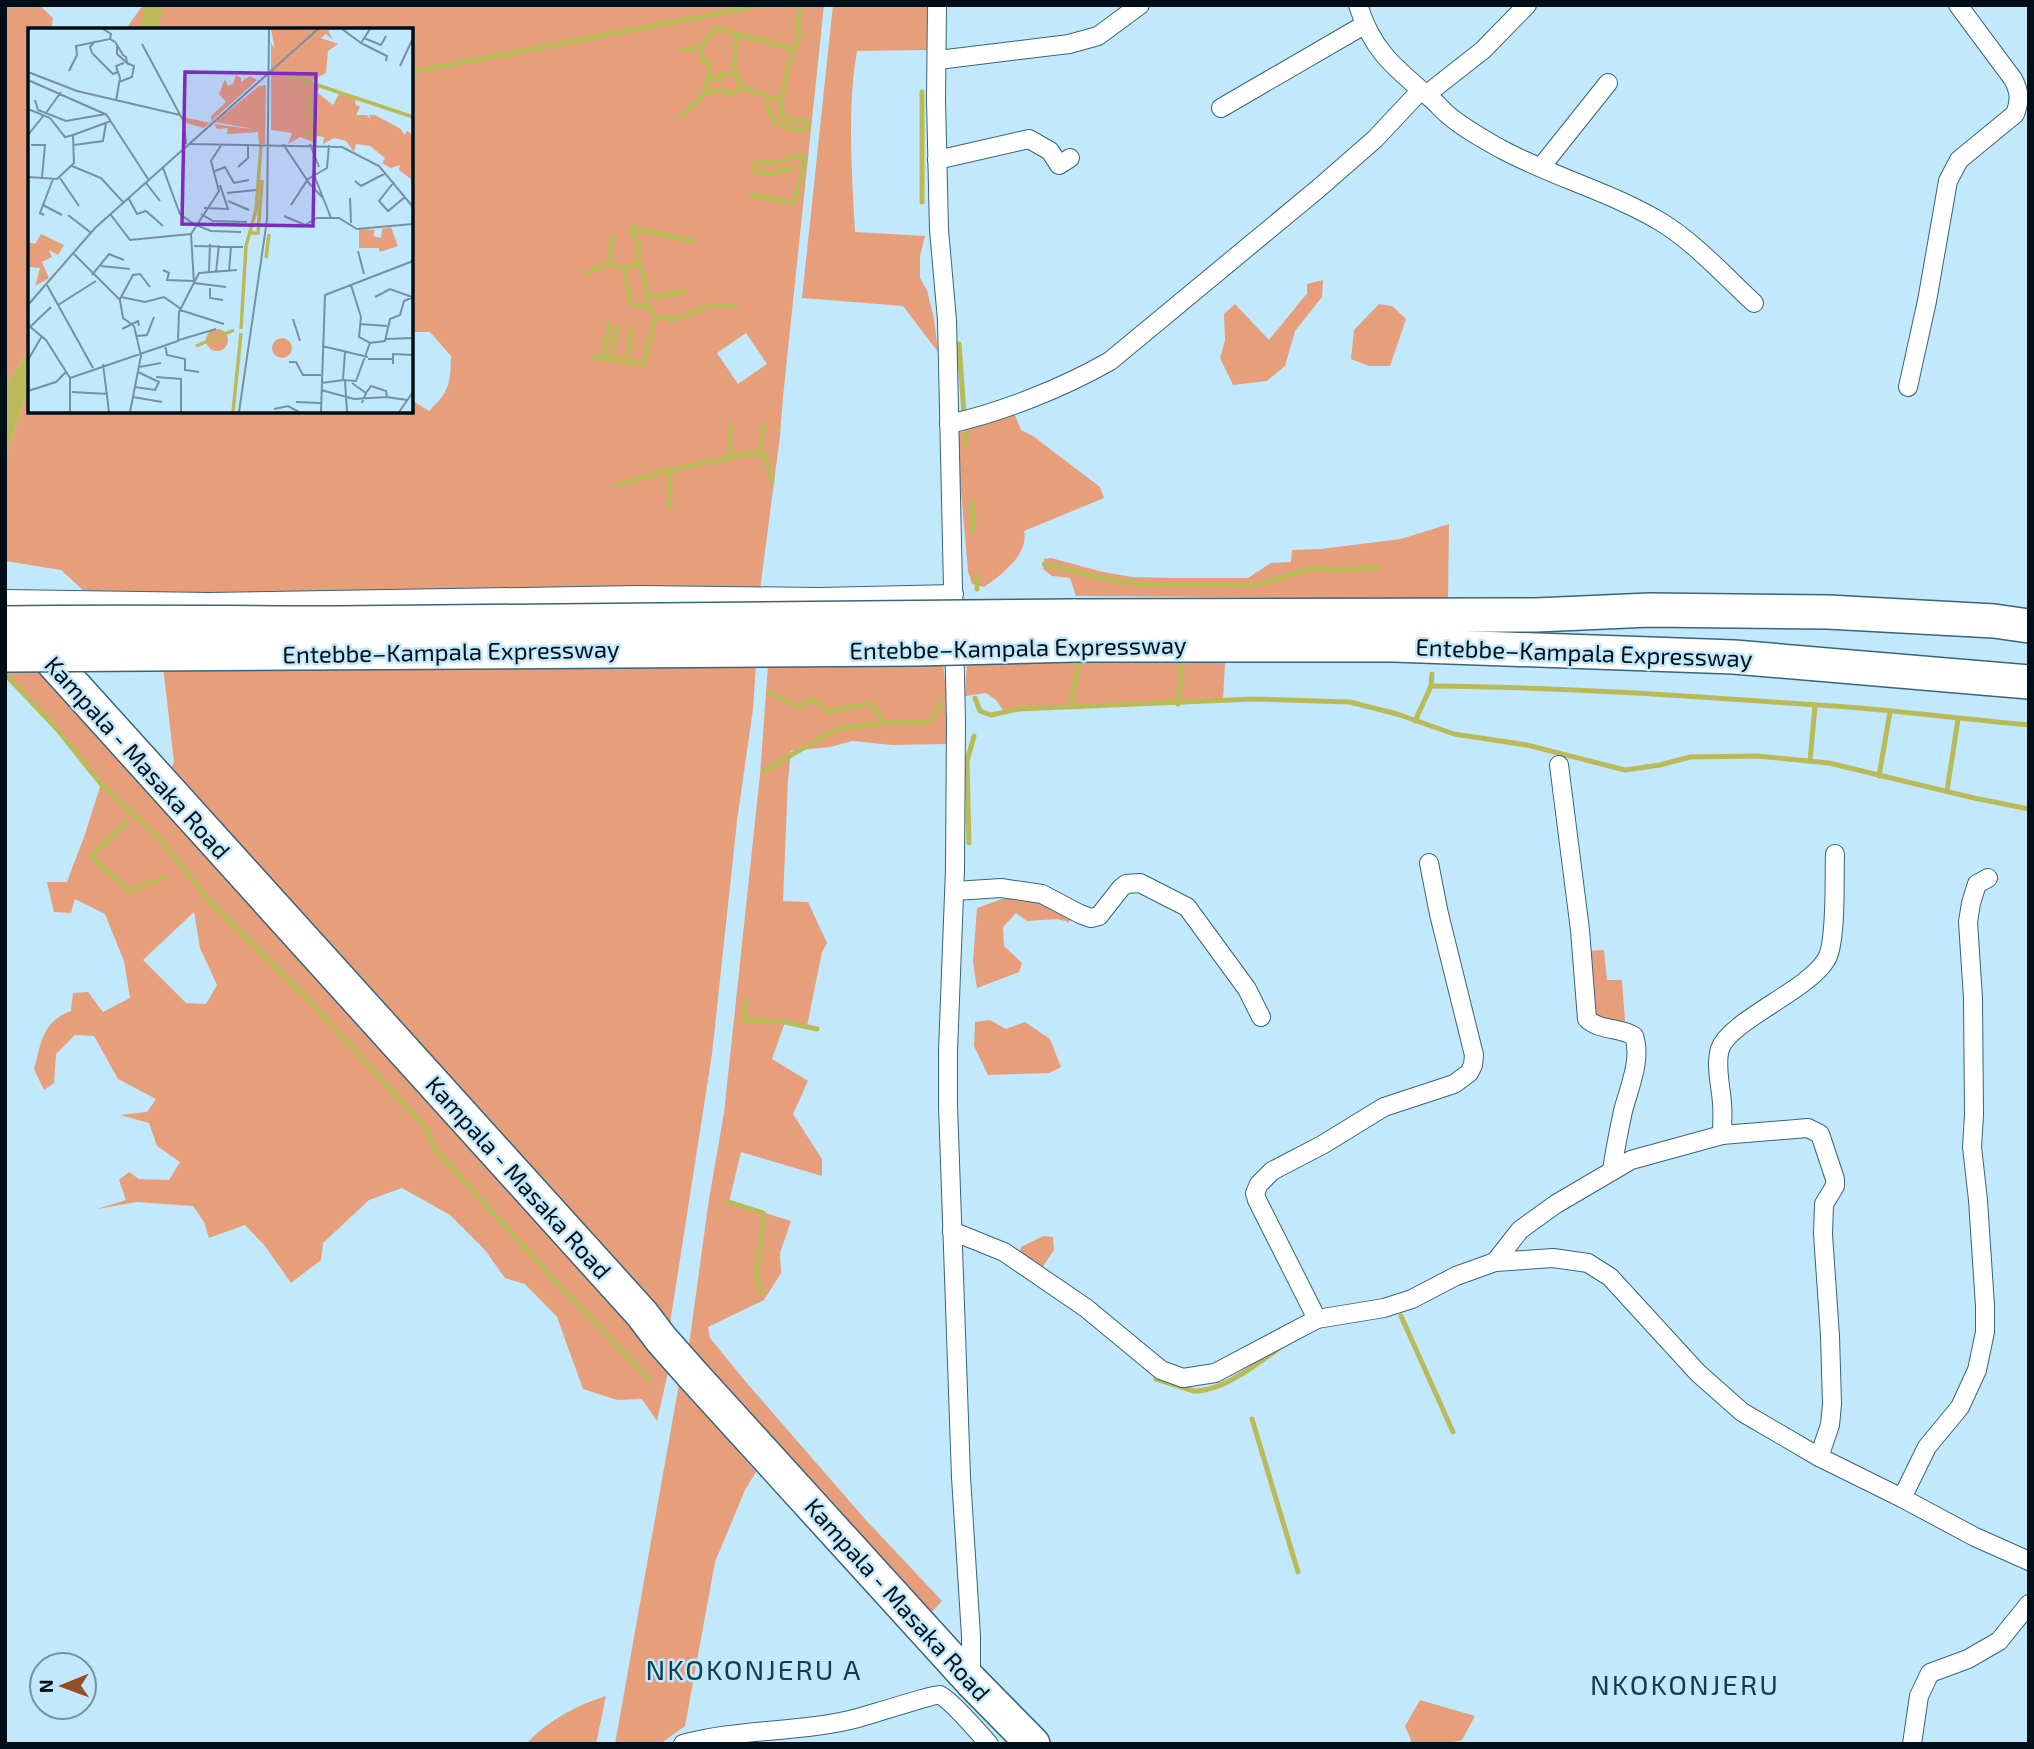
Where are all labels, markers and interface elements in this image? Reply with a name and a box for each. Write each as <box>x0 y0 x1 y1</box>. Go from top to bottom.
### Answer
inset map <box>28 28 413 413</box>
street label: Entebbe–Kampala Expressway <box>849 630 1187 664</box>
street label: Entebbe–Kampala Expressway <box>1415 632 1753 672</box>
street label: Entebbe–Kampala Expressway <box>282 634 620 668</box>
street label: Kampala - Masaka Road <box>39 650 237 864</box>
street label: Kampala - Masaka Road <box>420 1070 618 1284</box>
street label: Kampala - Masaka Road <box>799 1492 997 1706</box>
north arrow <box>28 1651 98 1721</box>
district label: NKOKONJERU A <box>646 1652 862 1686</box>
district label: NKOKONJERU <box>1590 1667 1780 1701</box>
text: N <box>34 1679 57 1693</box>

